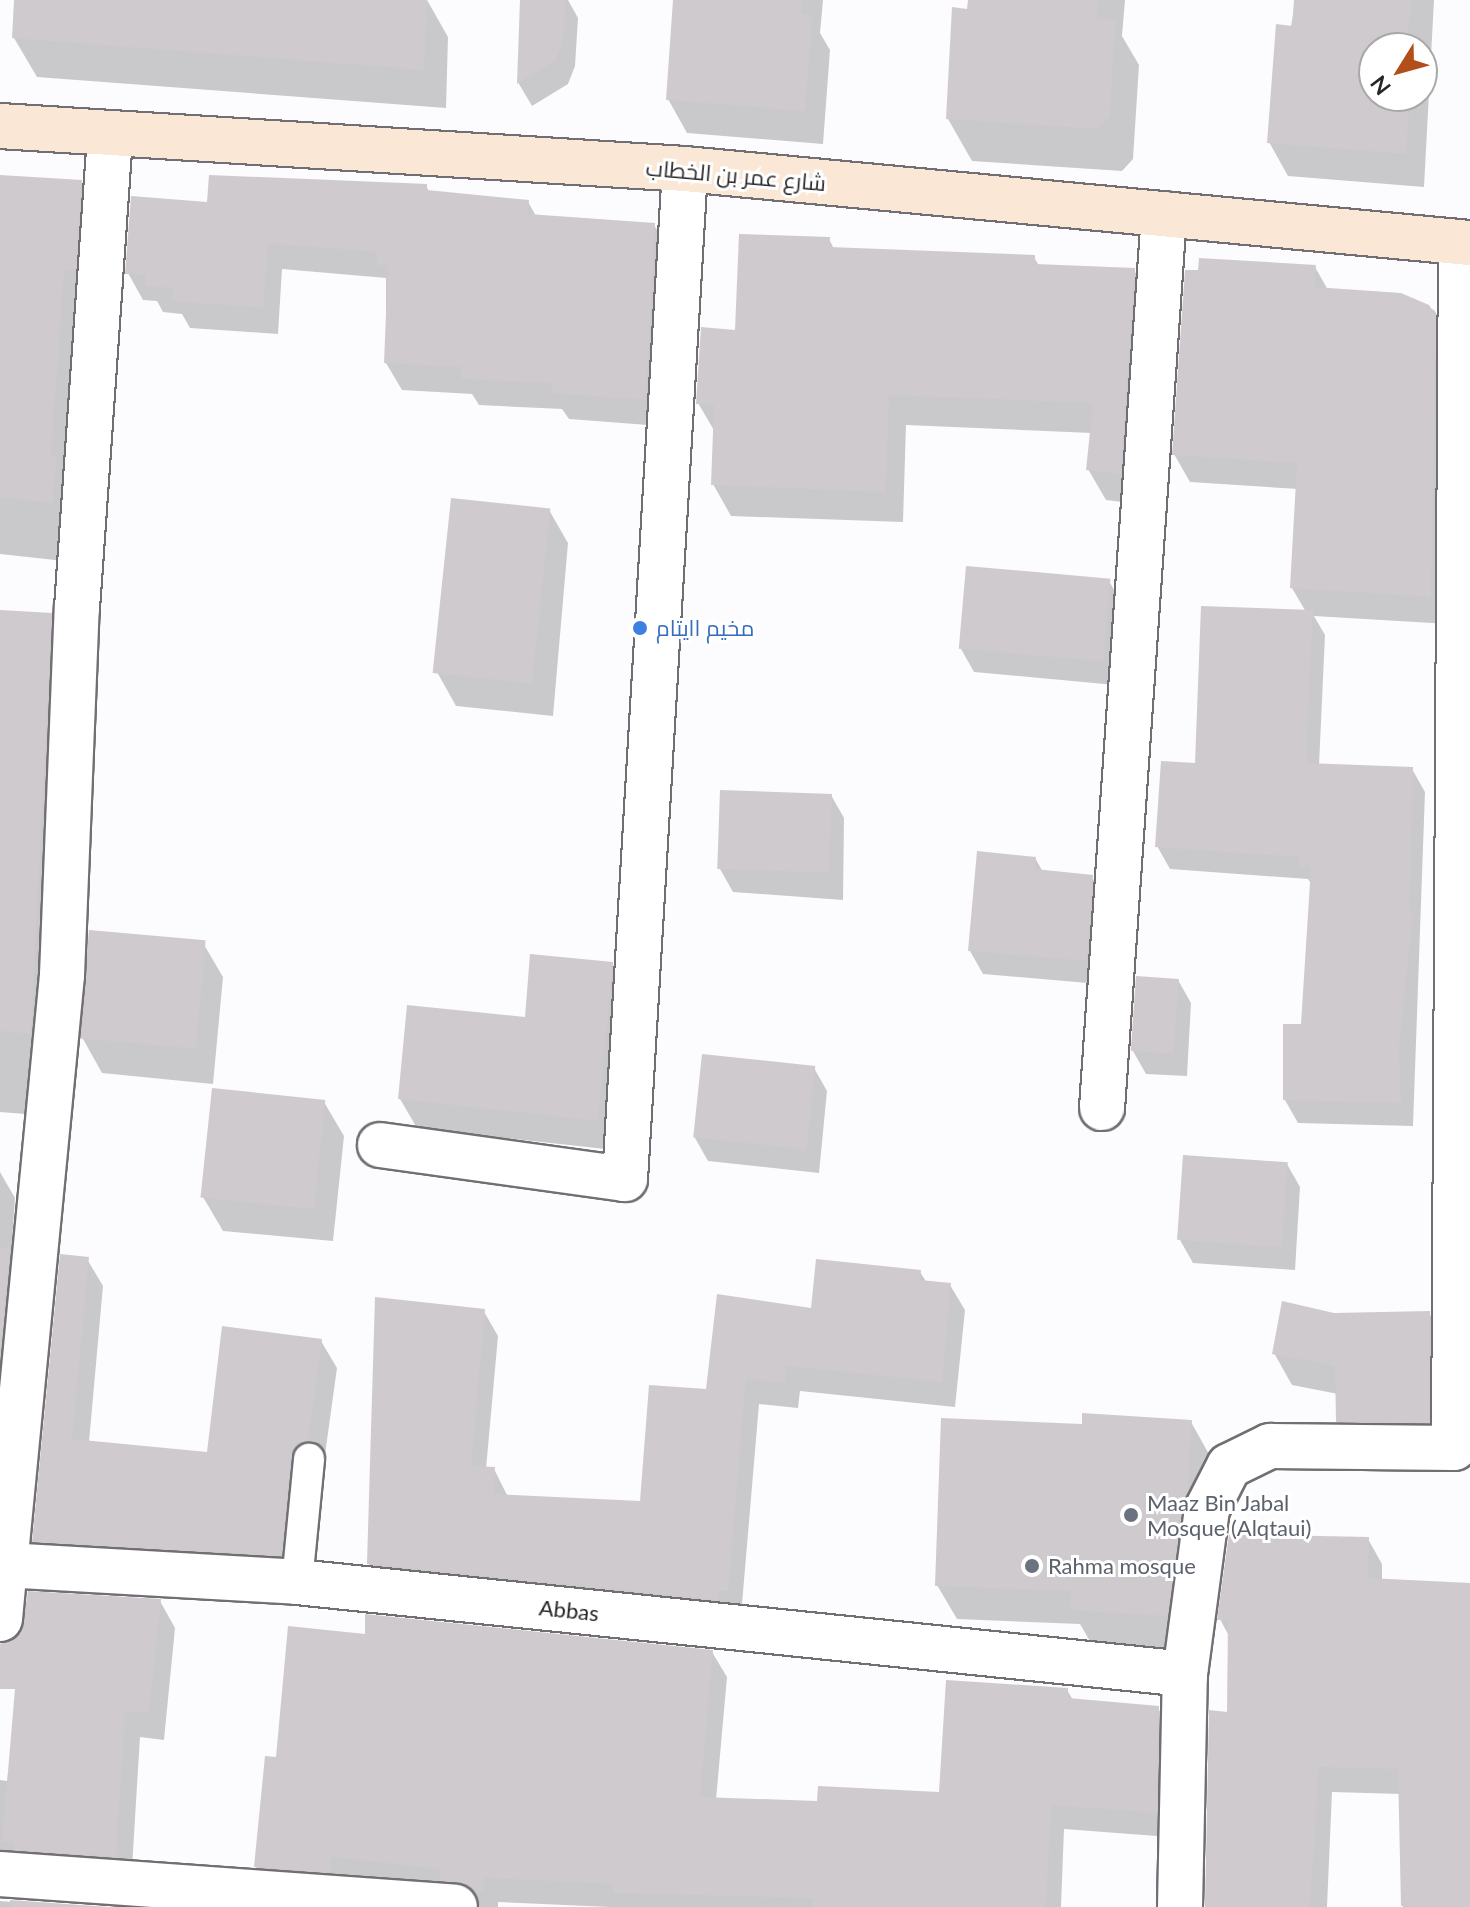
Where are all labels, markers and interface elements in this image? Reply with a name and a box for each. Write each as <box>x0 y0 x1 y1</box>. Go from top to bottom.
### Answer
north arrow <box>1358 32 1438 112</box>
text: N <box>1364 71 1396 100</box>
street label: شارع عمر بن الخطاب <box>645 154 827 196</box>
place label: مخيم اايتام <box>656 615 754 641</box>
marker: مخيم اايتام <box>631 619 649 637</box>
place label: Maaz Bin Jabal Mosque (Alqtaui) <box>1147 1489 1311 1540</box>
marker: Maaz Bin Jabal Mosque (Alqtaui) <box>1122 1506 1140 1524</box>
place label: Rahma mosque <box>1048 1553 1196 1579</box>
marker: Rahma mosque <box>1023 1557 1041 1575</box>
street label: Abbas <box>538 1594 600 1626</box>

